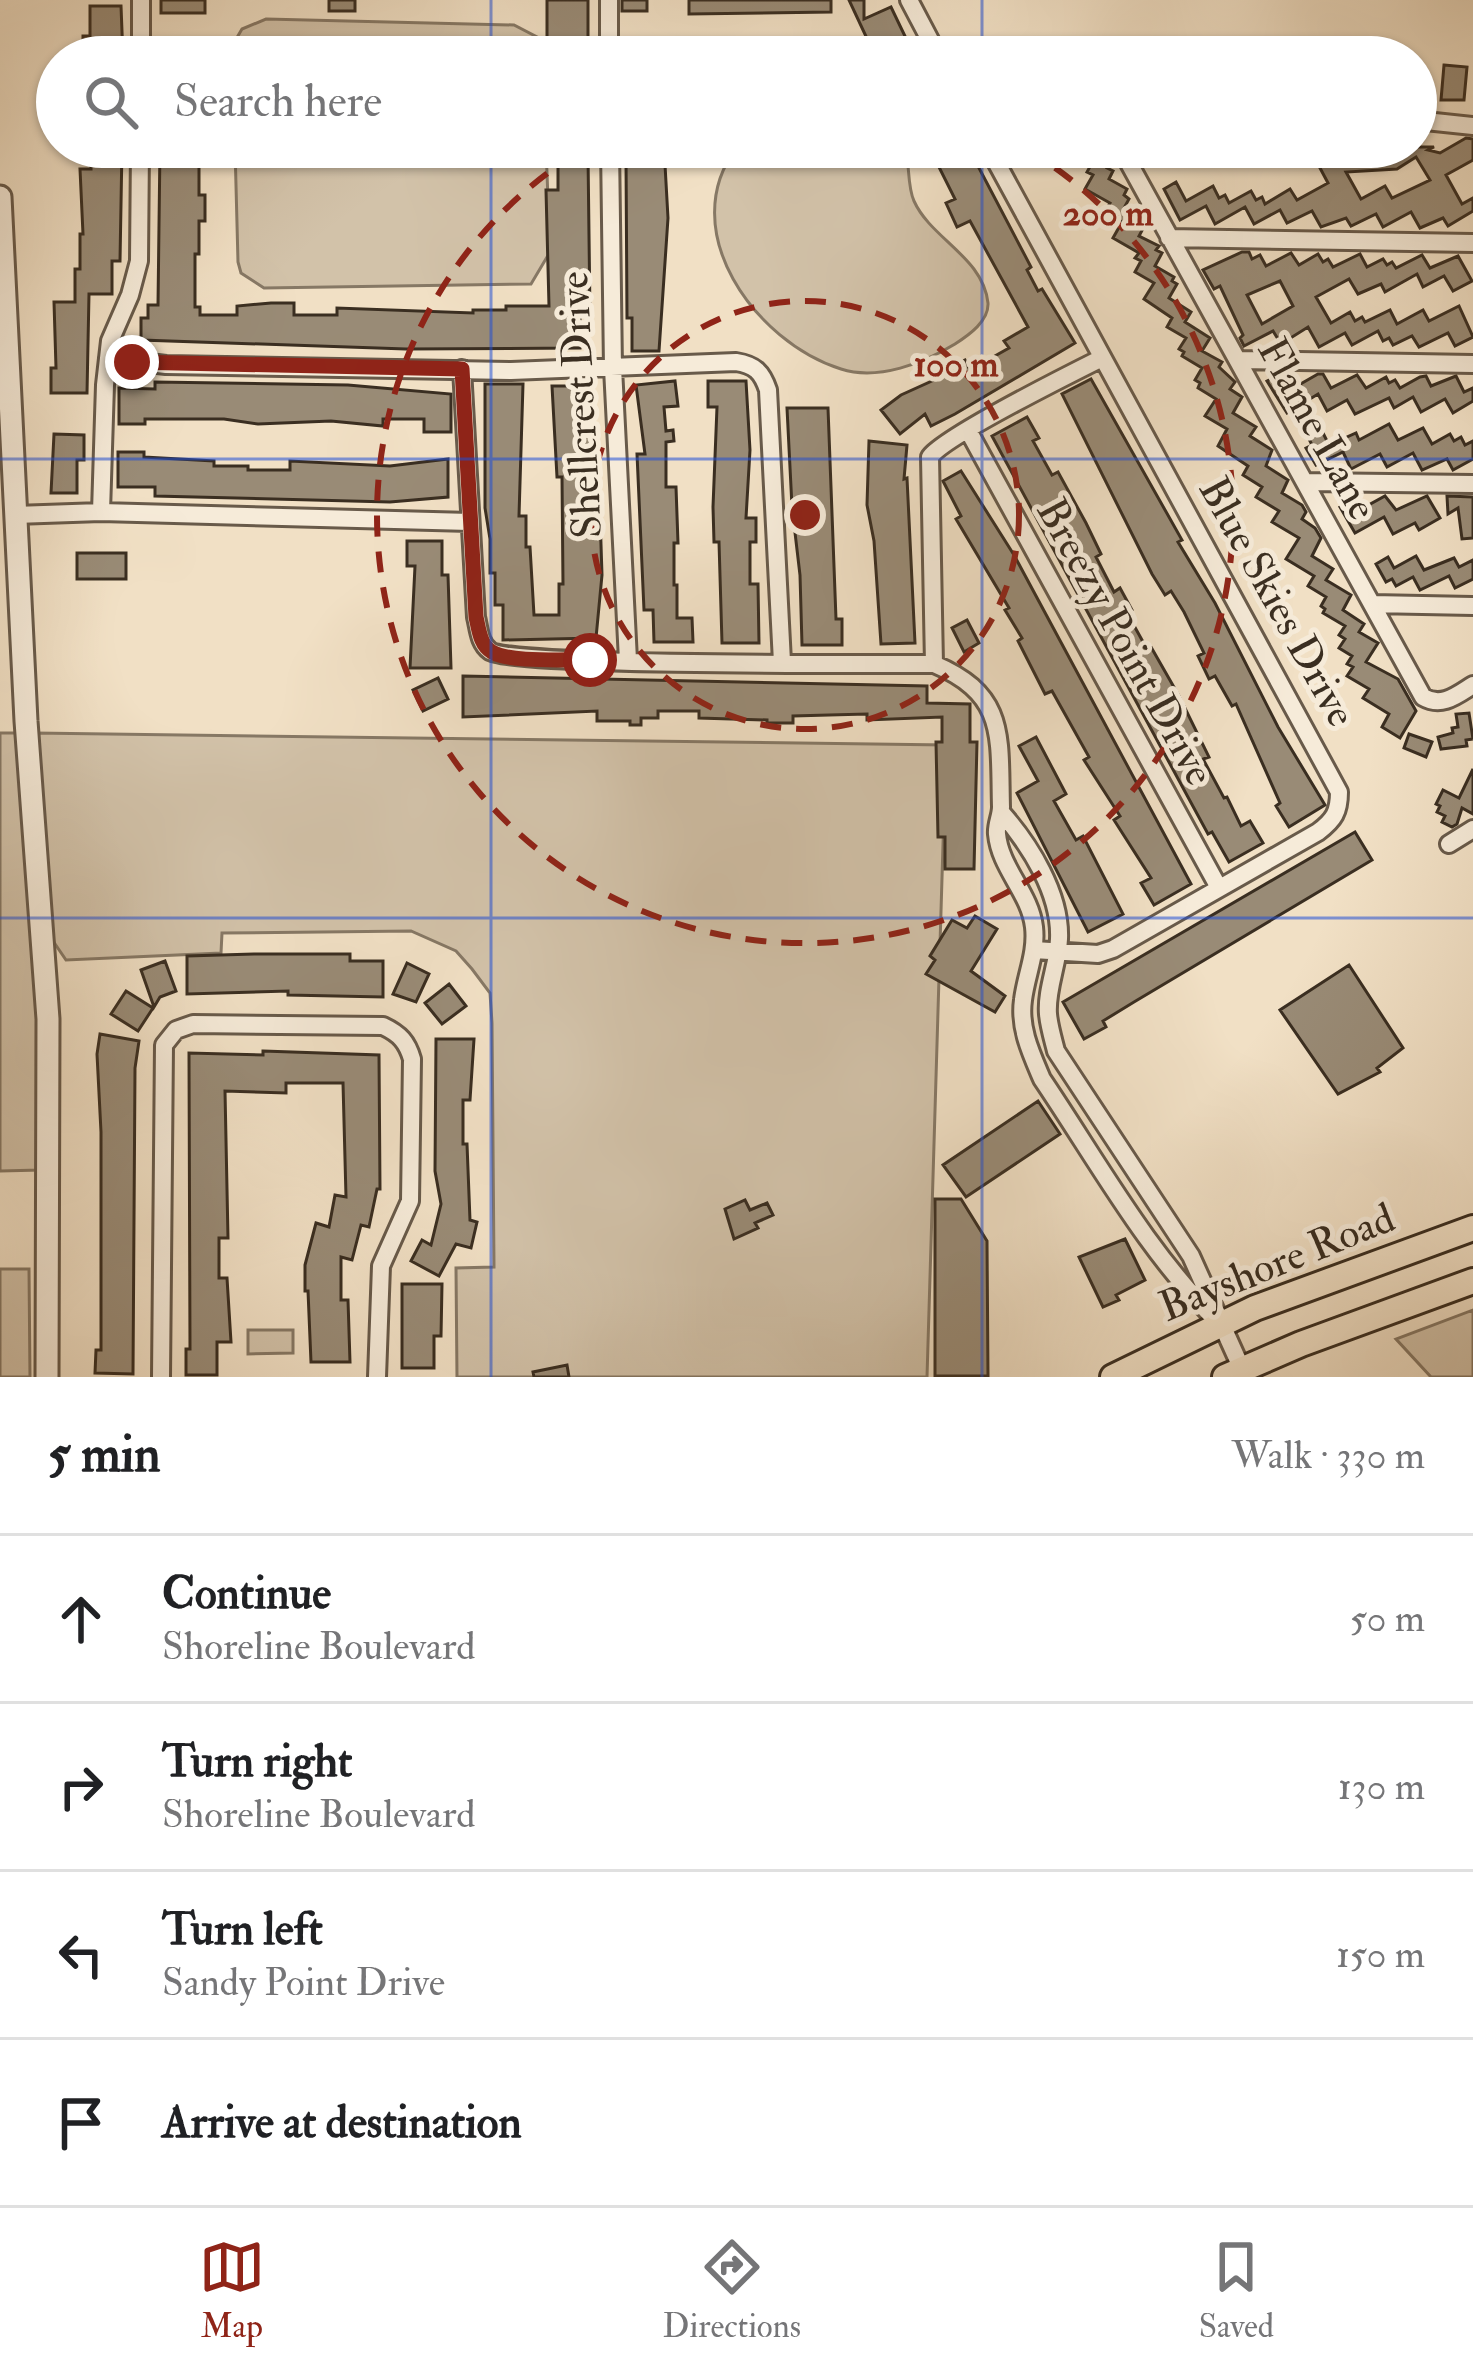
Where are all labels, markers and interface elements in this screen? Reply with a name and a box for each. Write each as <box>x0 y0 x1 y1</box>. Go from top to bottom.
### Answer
search box <box>36 36 1437 168</box>
icon: search <box>78 69 144 135</box>
text: Search here <box>174 74 382 130</box>
text: 200 m <box>1063 191 1153 236</box>
street label: Shellcrest Drive <box>548 270 614 540</box>
street label: Flame Lane <box>1246 329 1388 529</box>
route end <box>105 335 159 389</box>
text: 100 m <box>913 342 999 387</box>
street label: Blue Skies Drive <box>1187 468 1367 736</box>
street label: Breezy Point Drive <box>1025 489 1225 795</box>
centre of rings <box>784 494 826 536</box>
route start <box>563 633 617 687</box>
street label: Bayshore Road <box>1152 1192 1403 1334</box>
text: 5 min <box>48 1423 161 1487</box>
text: Walk · 330 m <box>1232 1431 1425 1480</box>
text: Continue <box>162 1566 331 1622</box>
icon: ahead <box>48 1586 114 1652</box>
text: 50 m <box>1350 1594 1425 1643</box>
text: Shoreline Boulevard <box>162 1622 475 1671</box>
text: Turn right <box>162 1734 352 1790</box>
icon: right <box>48 1754 114 1820</box>
text: 130 m <box>1338 1762 1425 1811</box>
text: Shoreline Boulevard <box>162 1790 475 1839</box>
text: Turn left <box>162 1902 323 1958</box>
icon: left <box>48 1922 114 1988</box>
text: 150 m <box>1336 1930 1425 1979</box>
text: Sandy Point Drive <box>162 1958 445 2007</box>
icon: arrive <box>48 2090 114 2156</box>
text: Arrive at destination <box>162 2095 522 2151</box>
tab: Map <box>199 2234 265 2347</box>
tab: Directions <box>663 2234 801 2347</box>
tab: Saved <box>1199 2234 1274 2347</box>

